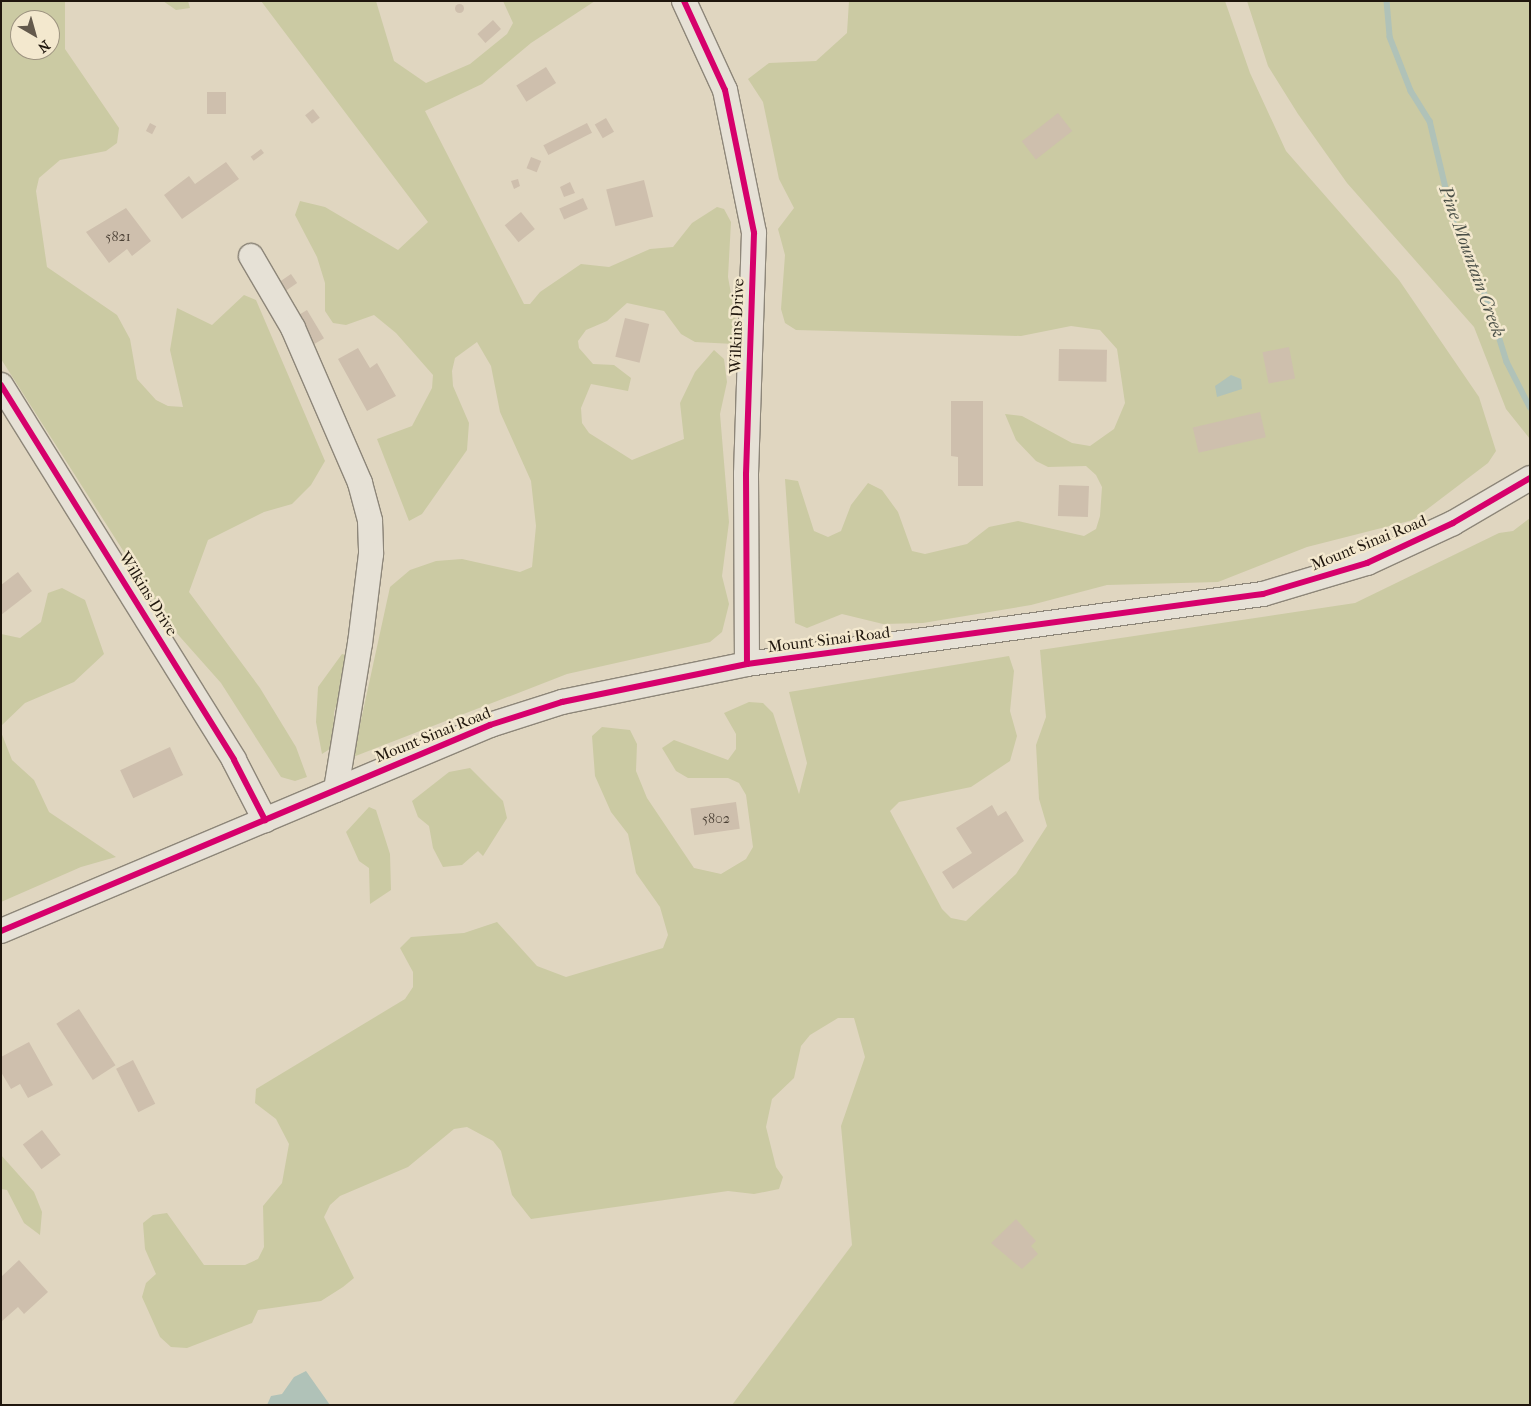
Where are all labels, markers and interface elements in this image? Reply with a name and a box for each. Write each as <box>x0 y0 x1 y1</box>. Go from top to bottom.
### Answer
north arrow <box>10 10 60 60</box>
text: N <box>35 36 53 56</box>
water label: Pine Mountain Creek <box>1434 183 1508 341</box>
house number: 5821 <box>105 229 131 245</box>
street label: Wilkins Drive <box>726 278 748 374</box>
street label: Mount Sinai Road <box>1308 511 1430 575</box>
street label: Wilkins Drive <box>115 548 181 640</box>
street label: Mount Sinai Road <box>767 623 891 657</box>
street label: Mount Sinai Road <box>372 703 494 767</box>
house number: 5802 <box>702 811 730 827</box>

